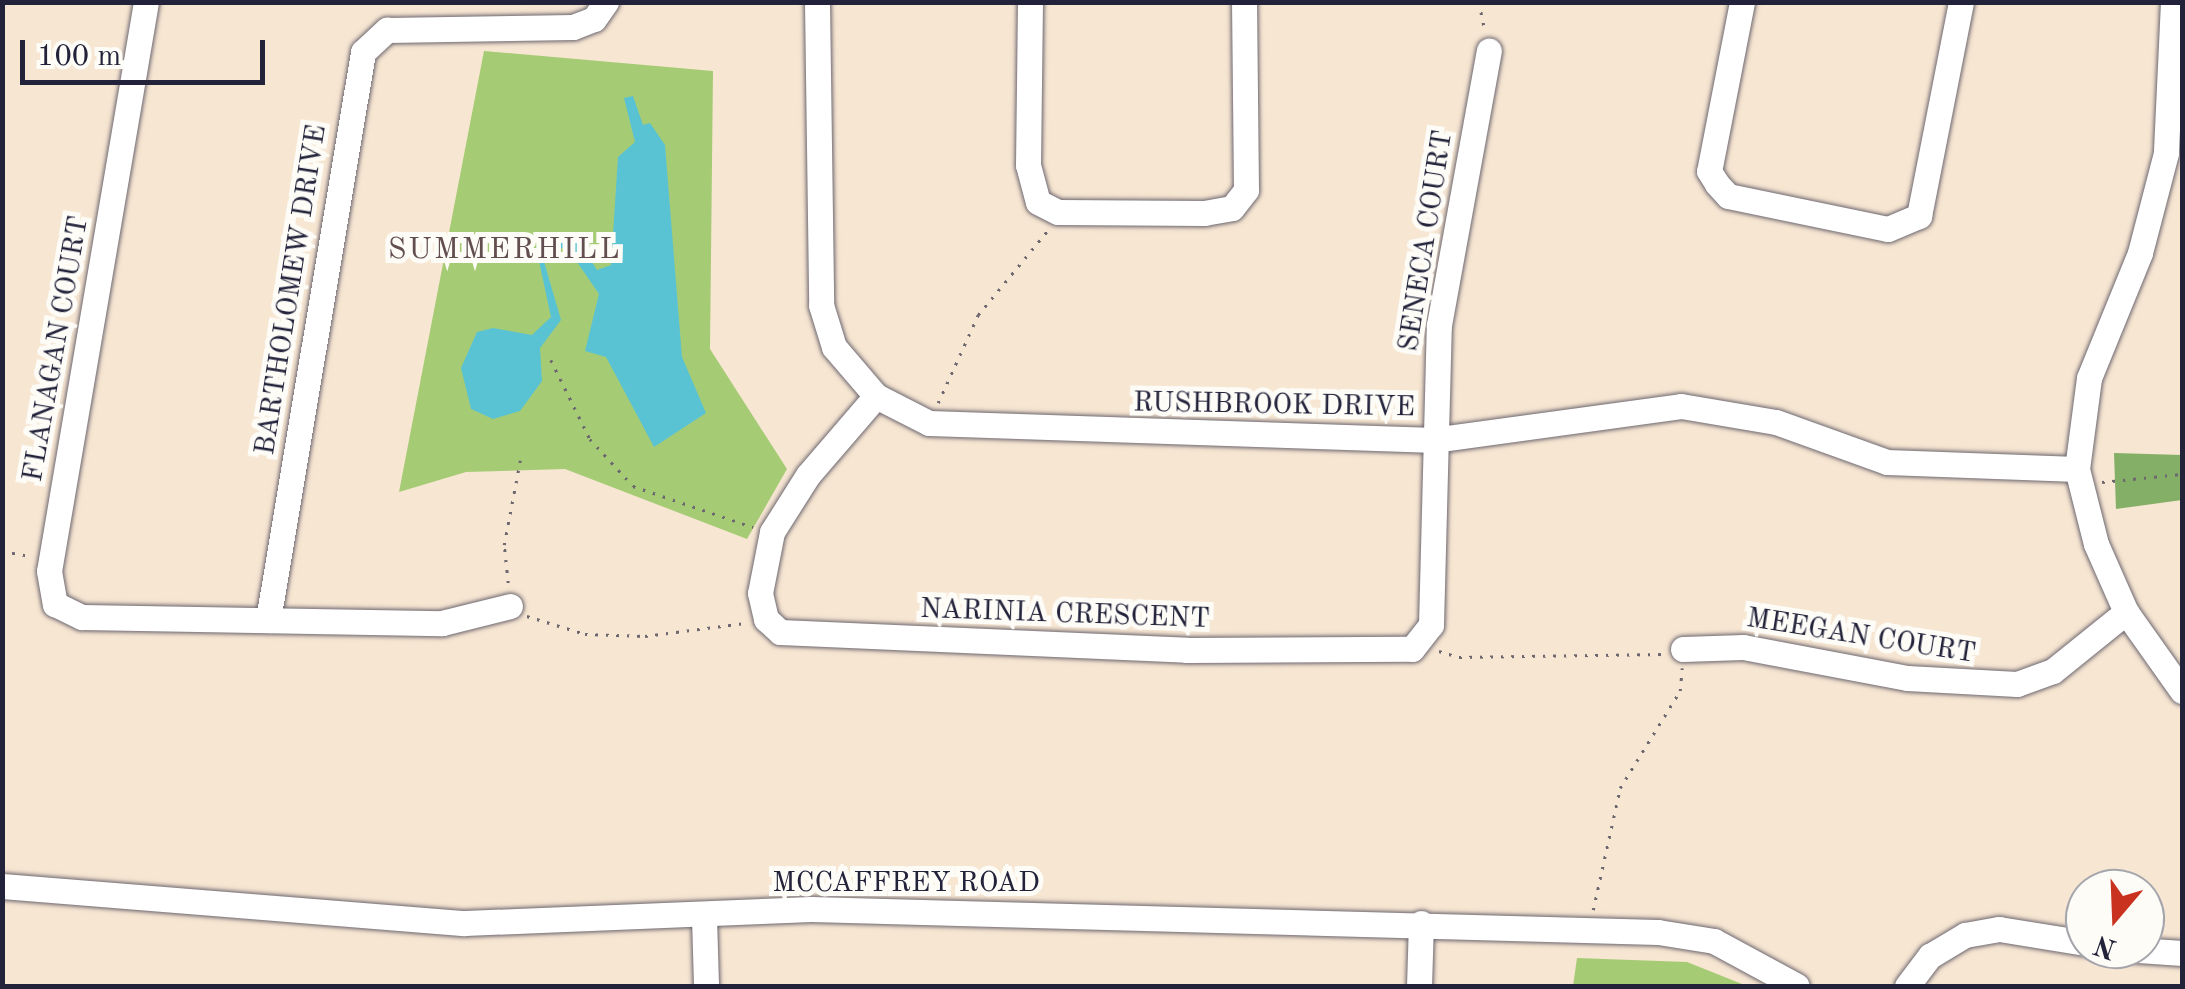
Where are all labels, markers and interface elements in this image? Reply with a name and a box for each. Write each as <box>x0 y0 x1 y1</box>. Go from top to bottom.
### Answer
scale bar <box>25 20 270 82</box>
text: 100 m <box>37 42 121 72</box>
street label: BARTHOLOMEW DRIVE <box>249 122 335 458</box>
street label: SENECA COURT <box>1393 128 1461 354</box>
street label: FLANAGAN COURT <box>17 213 97 485</box>
district label: SUMMERHILL <box>388 232 622 268</box>
street label: RUSHBROOK DRIVE <box>1133 387 1415 425</box>
street label: NARINIA CRESCENT <box>919 593 1211 637</box>
street label: MEEGAN COURT <box>1744 602 1978 672</box>
street label: MCCAFFREY ROAD <box>772 867 1040 901</box>
north arrow <box>2065 869 2165 969</box>
text: N <box>2091 929 2121 962</box>

